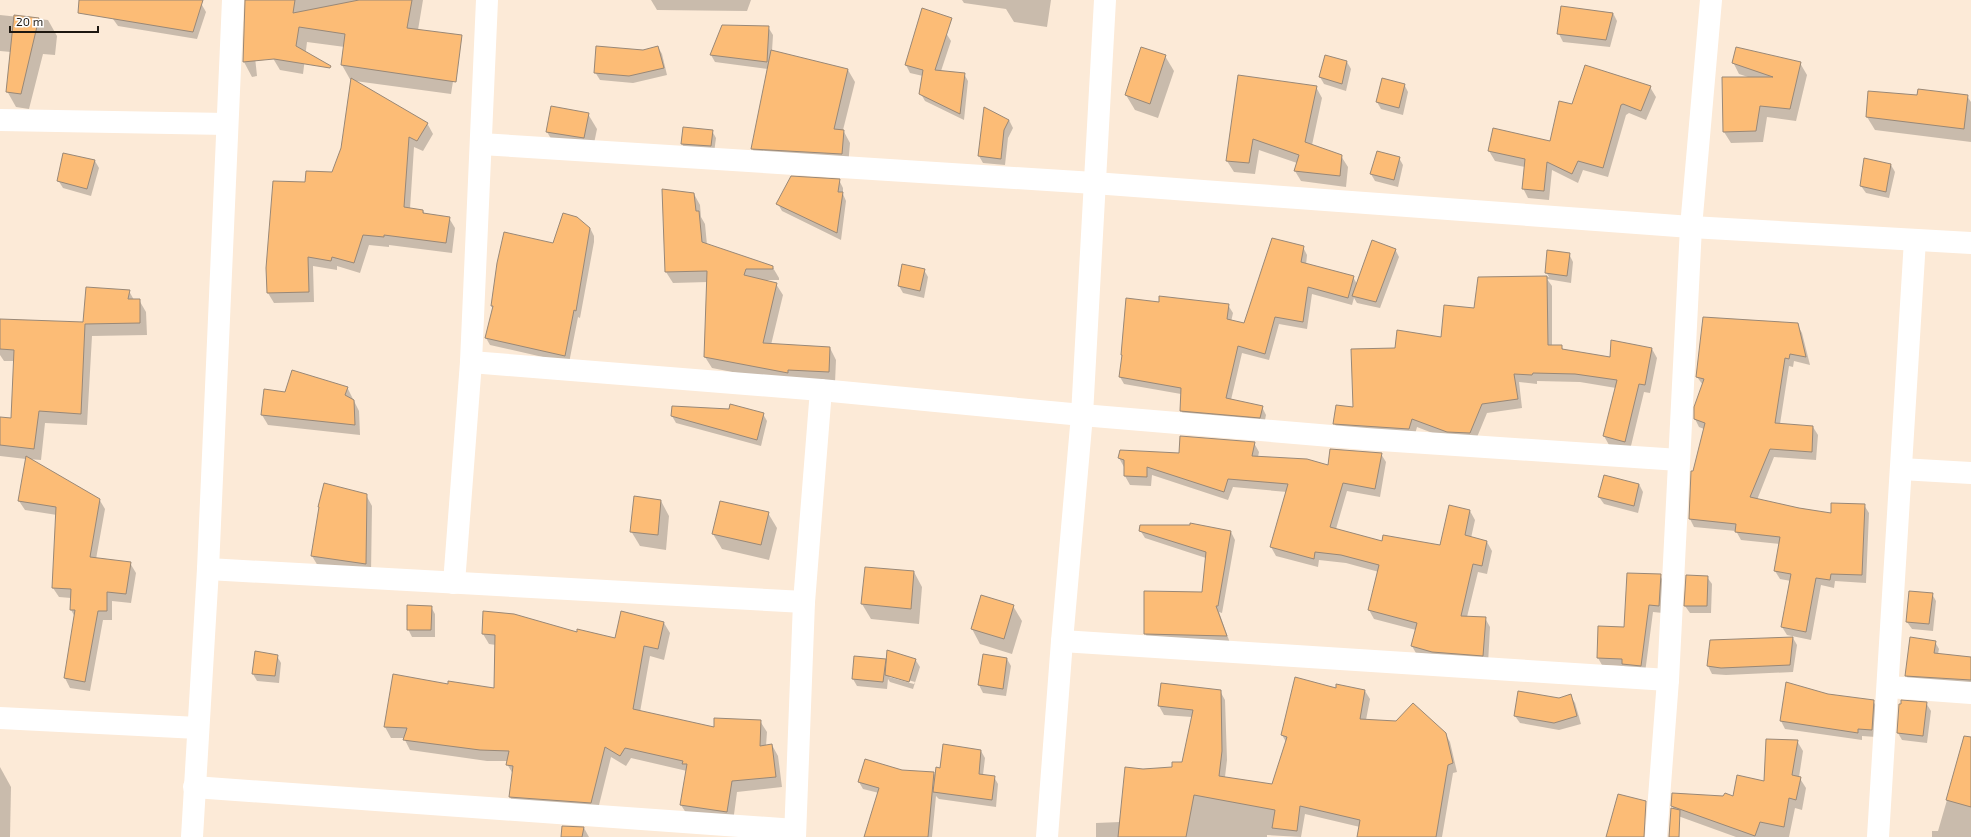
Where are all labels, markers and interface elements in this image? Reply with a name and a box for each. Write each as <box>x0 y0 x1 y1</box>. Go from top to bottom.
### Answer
scale bar <box>10 8 98 34</box>
text: 20 m <box>16 14 43 28</box>

